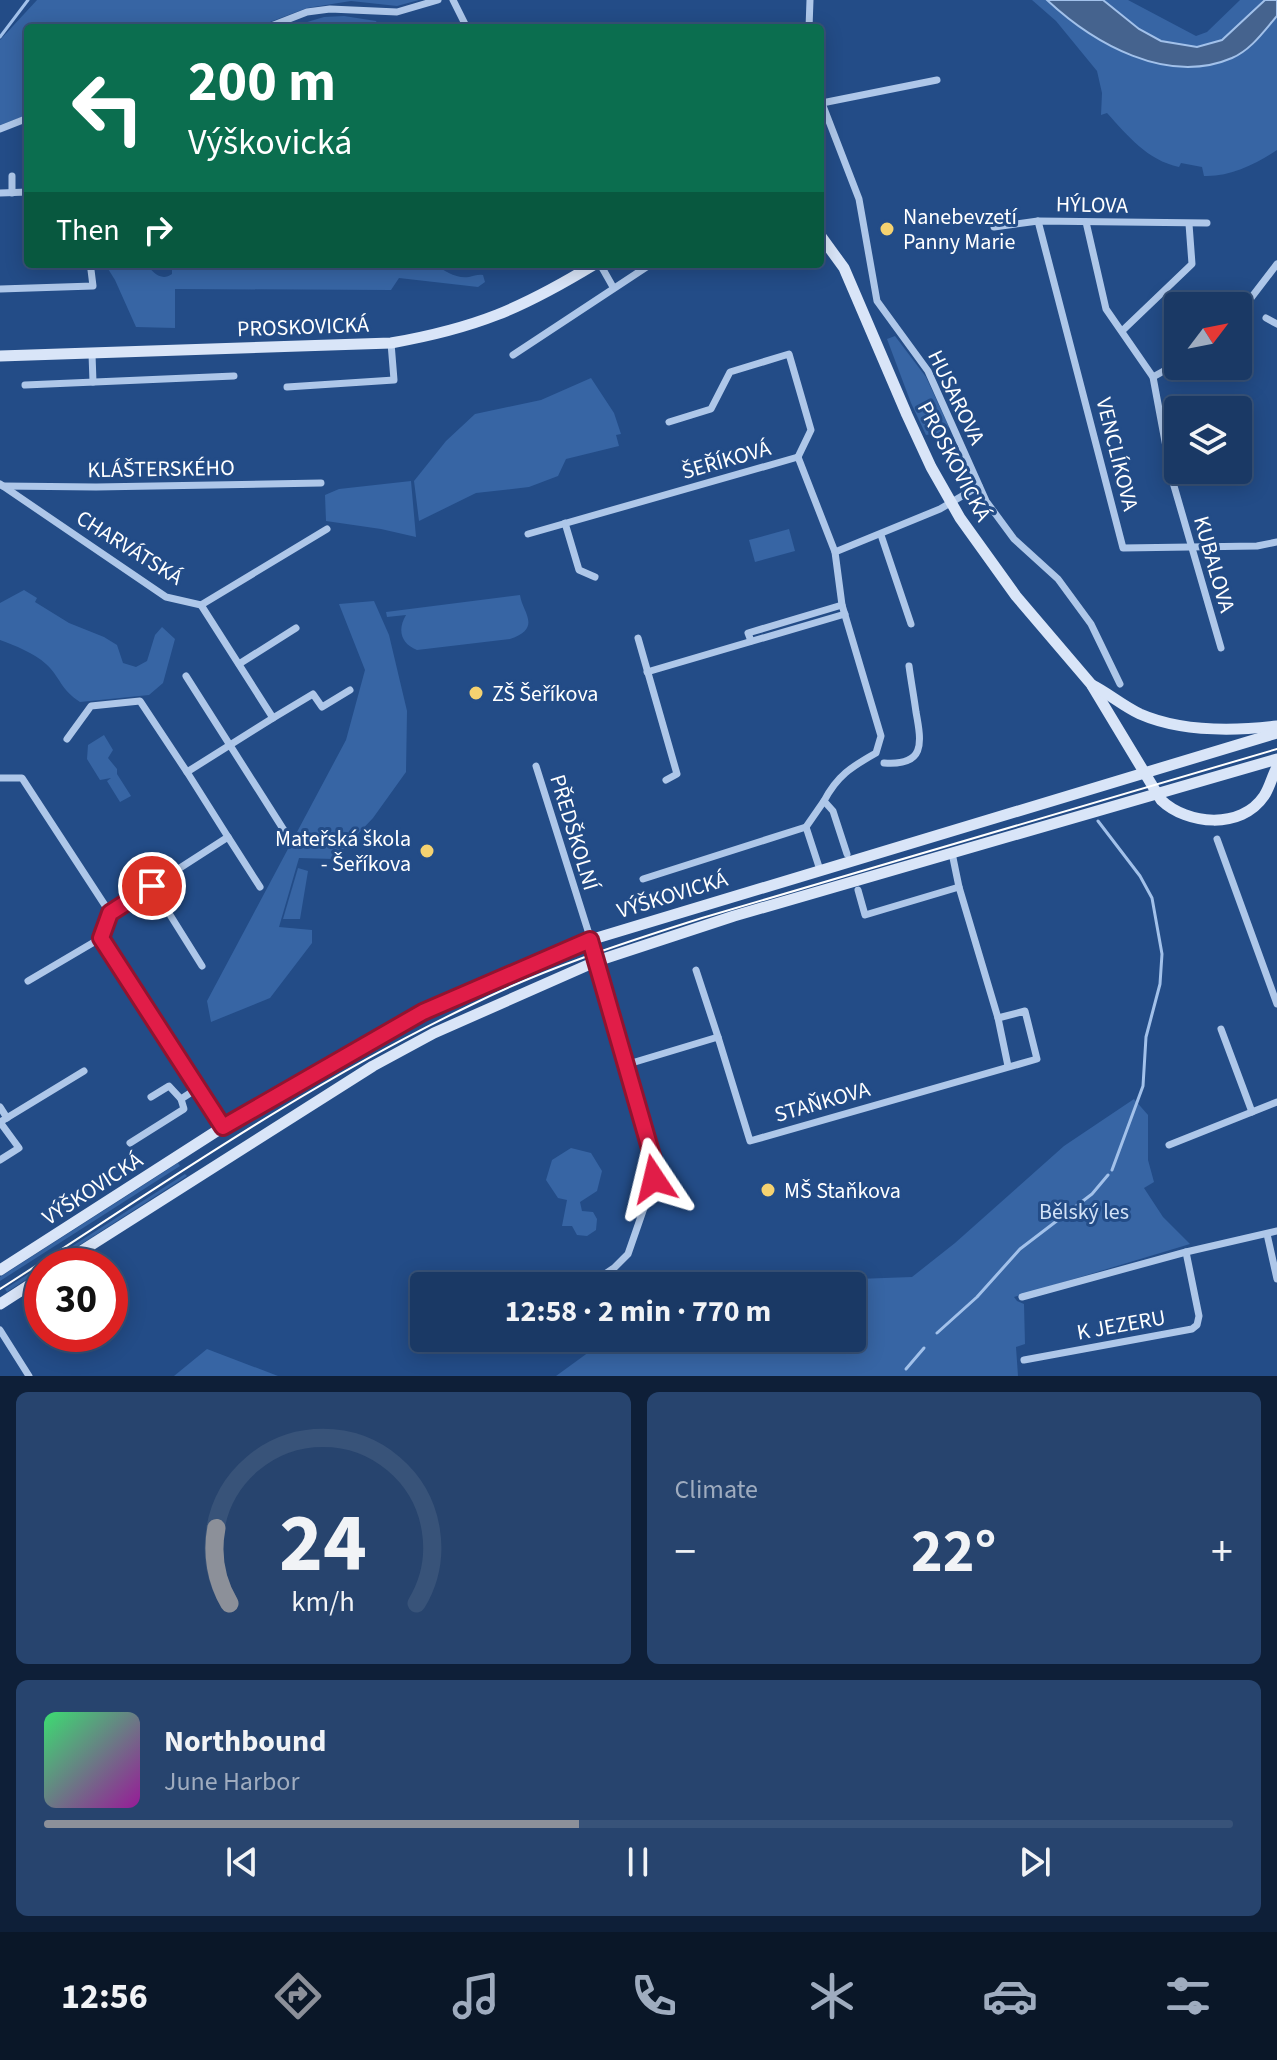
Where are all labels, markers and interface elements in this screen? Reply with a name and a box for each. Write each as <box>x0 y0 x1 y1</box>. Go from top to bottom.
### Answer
text: 200 m <box>188 43 336 122</box>
icon: left <box>56 56 160 160</box>
text: Výškovická <box>188 117 352 168</box>
street label: HÝLOVA <box>1056 188 1128 222</box>
place label: Nanebevzetí Panny Marie <box>903 201 1017 258</box>
icon: right <box>136 208 180 252</box>
text: Then <box>56 209 120 252</box>
marker: Nanebevzetí Panny Marie <box>878 220 896 238</box>
north arrow <box>1164 292 1252 380</box>
map controls <box>1164 292 1252 484</box>
street label: PROSKOVICKÁ <box>236 309 370 345</box>
street label: HUSAROVA <box>919 345 993 450</box>
street label: VENCLÍKOVA <box>1087 394 1147 514</box>
street label: PROSKOVICKÁ <box>909 396 999 527</box>
button: layers <box>1164 396 1252 484</box>
street label: ŠEŘÍKOVÁ <box>678 432 775 488</box>
street label: KLÁŠTERSKÉHO <box>87 452 235 486</box>
street label: CHARVÁTSKÁ <box>70 502 189 593</box>
street label: KUBALOVA <box>1185 512 1243 616</box>
place label: ZŠ Šeříkova <box>492 678 598 710</box>
marker: ZŠ Šeříkova <box>467 684 485 702</box>
street label: PŘEDŠKOLNÍ <box>541 770 607 895</box>
place label: Mateřská škola - Šeříkova <box>275 823 411 880</box>
marker: Mateřská škola - Šeříkova <box>418 842 436 860</box>
pin <box>118 852 186 920</box>
street label: VÝŠKOVICKÁ <box>613 863 732 927</box>
icon: arrive <box>130 864 174 908</box>
street label: STAŇKOVA <box>771 1073 874 1131</box>
position arrow <box>612 1137 696 1221</box>
street label: VÝŠKOVICKÁ <box>36 1144 149 1233</box>
place label: MŠ Staňkova <box>784 1175 901 1207</box>
marker: MŠ Staňkova <box>759 1181 777 1199</box>
park label: Bělský les <box>1039 1196 1129 1228</box>
speed limit sign: 30 <box>24 1248 128 1352</box>
text: 12:58 · 2 min · 770 m <box>505 1290 771 1333</box>
street label: K JEZERU <box>1074 1301 1168 1349</box>
text: Climate <box>675 1471 758 1508</box>
text: 24 <box>279 1485 367 1603</box>
text: 22° <box>911 1510 996 1595</box>
text: − <box>675 1521 696 1584</box>
text: + <box>1211 1521 1233 1584</box>
text: km/h <box>292 1582 355 1622</box>
text: Northbound <box>164 1720 326 1763</box>
text: June Harbor <box>164 1763 300 1800</box>
icon: previous <box>220 1840 264 1884</box>
icon: pause <box>616 1840 660 1884</box>
icon: next <box>1013 1840 1057 1884</box>
icon: directions <box>270 1968 326 2024</box>
icon: music <box>448 1968 504 2024</box>
icon: phone <box>626 1968 682 2024</box>
icon: climate <box>804 1968 860 2024</box>
icon: car <box>982 1968 1038 2024</box>
icon: filters <box>1160 1968 1216 2024</box>
text: 12:56 <box>61 1971 148 2022</box>

